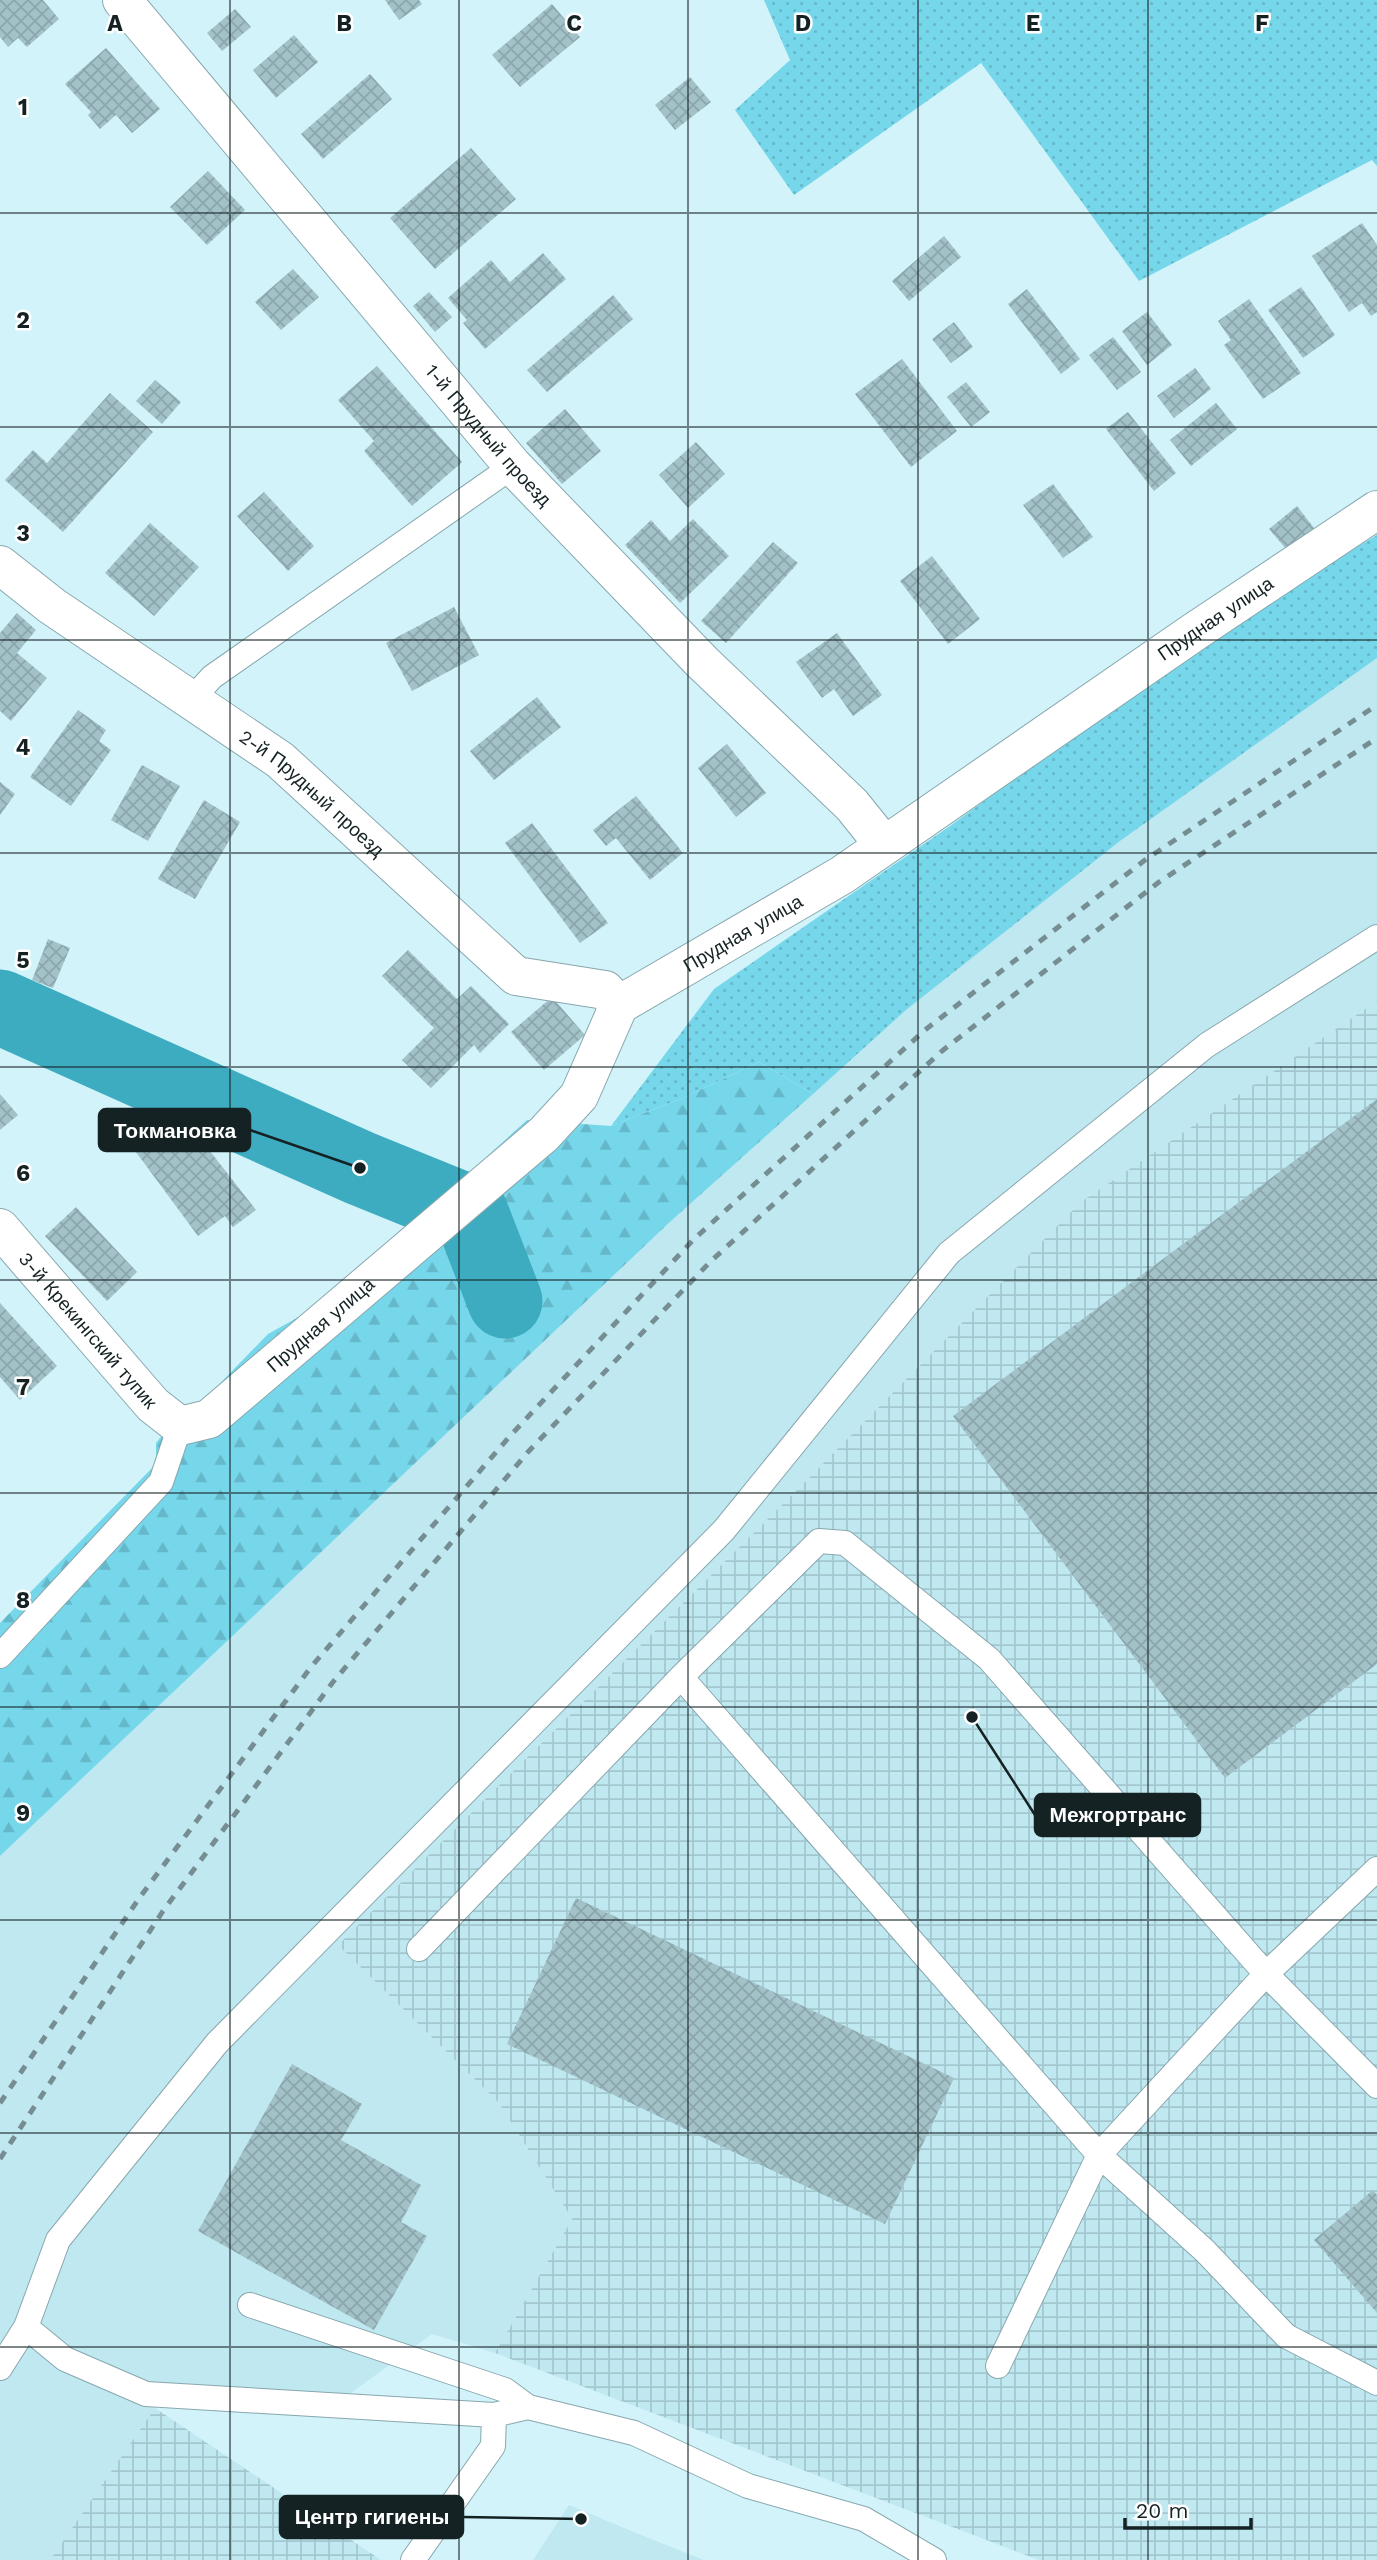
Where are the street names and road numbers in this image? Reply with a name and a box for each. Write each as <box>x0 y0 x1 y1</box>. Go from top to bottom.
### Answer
street label: 1-й Прудный проезд <box>421 360 556 511</box>
street label: Прудная улица <box>1153 571 1278 666</box>
street label: 2-й Прудный проезд <box>235 725 389 862</box>
street label: Прудная улица <box>679 889 807 977</box>
street label: 3-й Крекингский тупик <box>14 1248 162 1414</box>
street label: Прудная улица <box>262 1272 379 1377</box>

